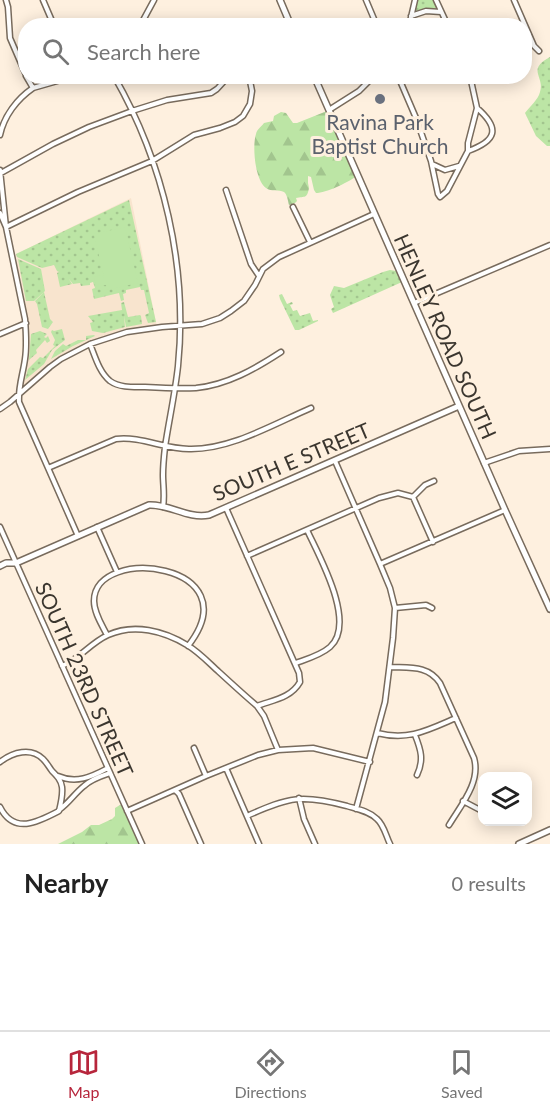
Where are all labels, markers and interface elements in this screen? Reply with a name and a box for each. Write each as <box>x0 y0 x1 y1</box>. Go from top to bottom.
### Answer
search box <box>18 18 532 84</box>
icon: search <box>39 35 72 68</box>
text: Search here <box>87 38 200 65</box>
marker: Ravina Park Baptist Church <box>373 92 387 106</box>
place label: Ravina Park Baptist Church <box>312 109 448 158</box>
street label: HENLEY ROAD SOUTH <box>389 230 503 442</box>
street label: SOUTH E STREET <box>209 416 374 505</box>
street label: SOUTH 23RD STREET <box>31 578 139 781</box>
map controls <box>478 772 532 826</box>
button: layers <box>478 772 532 826</box>
text: Nearby <box>24 867 109 899</box>
text: 0 results <box>451 871 526 895</box>
tab: Map <box>67 1046 100 1101</box>
tab: Directions <box>234 1046 307 1101</box>
tab: Saved <box>441 1046 483 1101</box>

